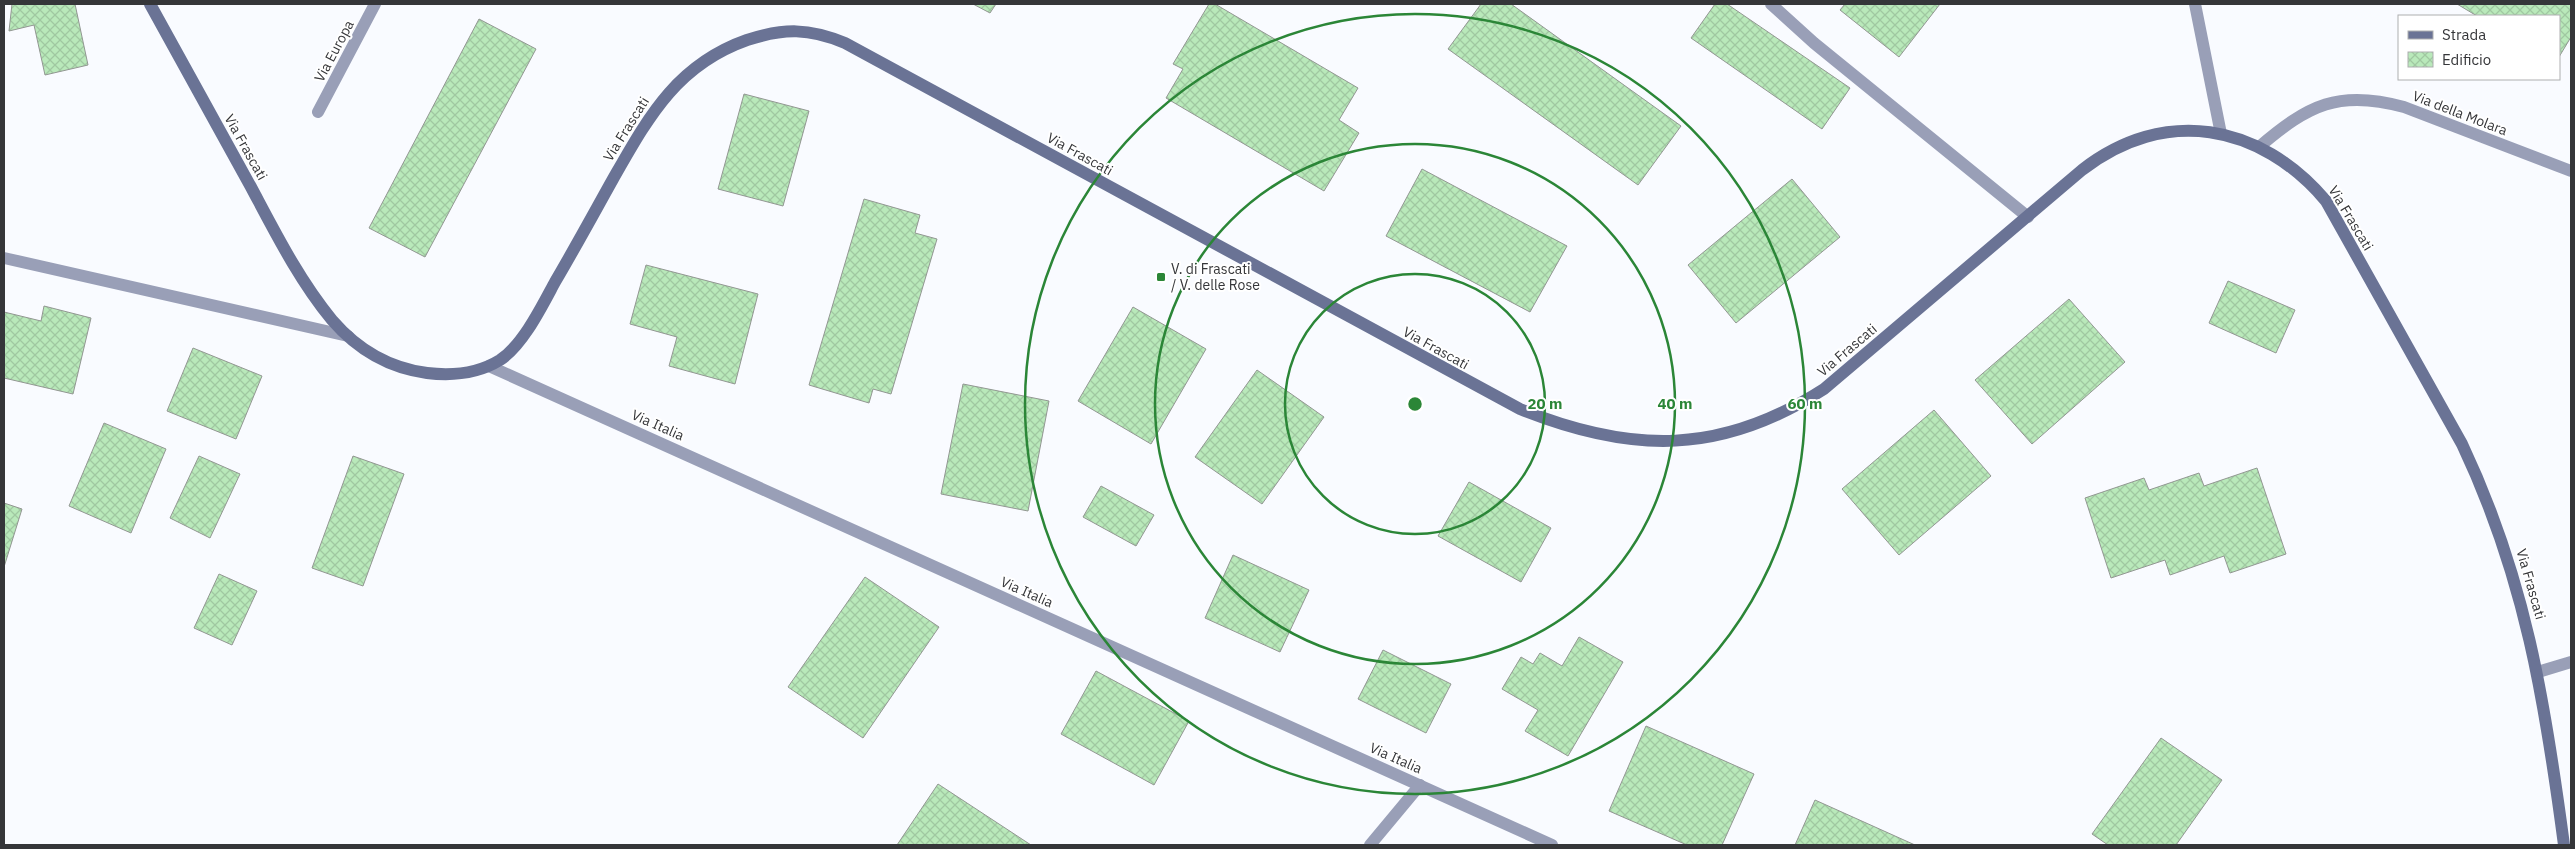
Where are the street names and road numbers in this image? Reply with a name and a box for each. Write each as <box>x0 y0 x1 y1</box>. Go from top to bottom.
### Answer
street label: Via Europa <box>310 17 358 85</box>
street label: Via della Molara <box>2410 87 2510 140</box>
street label: Via Frascati <box>599 93 653 165</box>
street label: Via Frascati <box>221 111 271 183</box>
street label: Via Frascati <box>1044 129 1116 179</box>
street label: Via Frascati <box>2325 182 2377 254</box>
street label: Via Frascati <box>1813 320 1881 380</box>
street label: Via Frascati <box>1400 323 1472 373</box>
street label: Via Italia <box>629 405 688 445</box>
street label: Via Frascati <box>2512 547 2550 621</box>
street label: Via Italia <box>998 572 1057 612</box>
street label: Via Italia <box>1367 738 1426 778</box>

